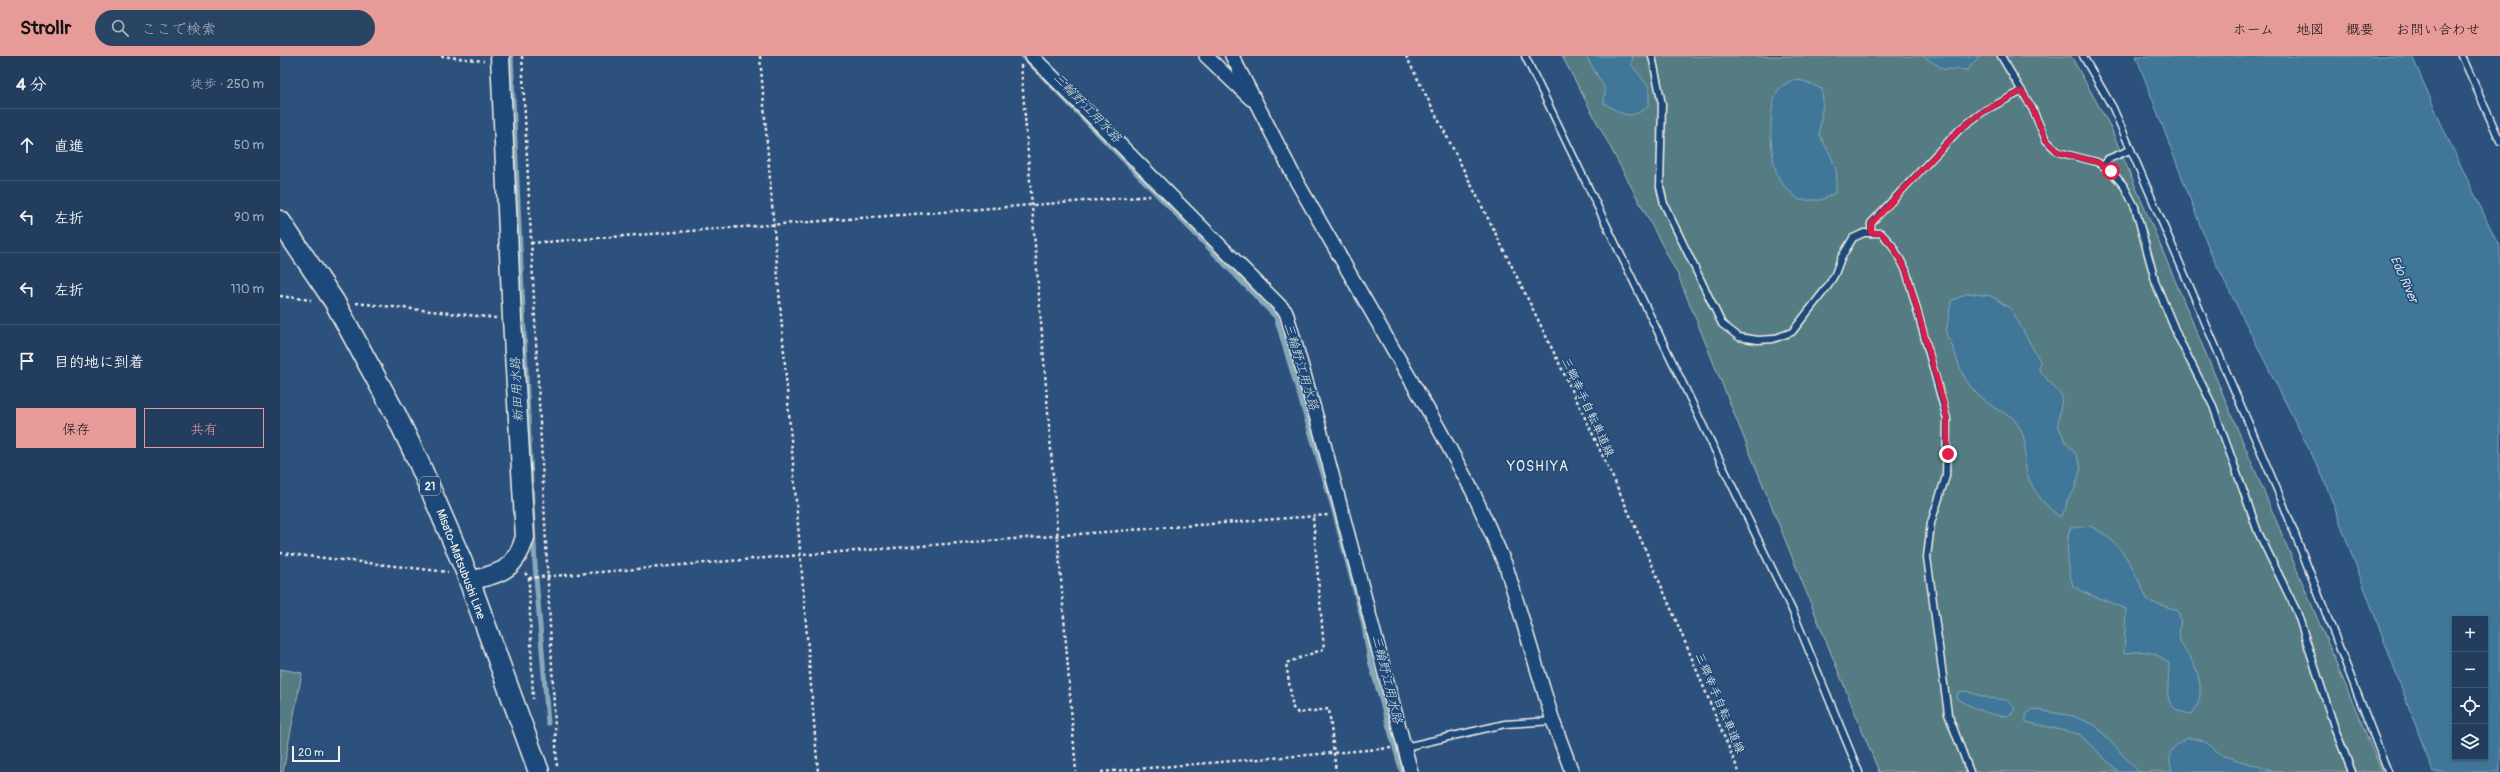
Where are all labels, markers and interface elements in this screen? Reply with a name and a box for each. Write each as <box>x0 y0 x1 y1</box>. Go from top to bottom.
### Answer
search box <box>95 10 375 46</box>
text: Strollr <box>20 16 71 40</box>
icon: search <box>109 17 131 39</box>
text: ここで検索 <box>141 20 216 39</box>
text: ホーム <box>2233 21 2274 38</box>
text: 地図 <box>2296 21 2324 38</box>
text: 概要 <box>2346 21 2374 38</box>
text: お問い合わせ <box>2396 21 2480 38</box>
water label: 三輪野江用水路 <box>1050 69 1125 147</box>
text: 4 分 <box>16 74 47 95</box>
text: 徒歩 · 250 m <box>191 76 264 92</box>
icon: ahead <box>16 134 38 156</box>
text: 直進 <box>54 137 84 156</box>
text: 50 m <box>234 137 264 153</box>
route start <box>2102 162 2120 180</box>
icon: left <box>16 206 38 228</box>
text: 左折 <box>54 209 84 228</box>
text: 90 m <box>234 209 264 225</box>
water label: Edo River <box>2387 253 2422 308</box>
icon: left <box>16 278 38 300</box>
text: 左折 <box>54 281 84 300</box>
text: 110 m <box>231 281 264 297</box>
water label: 三輪野江用水路 <box>1280 320 1322 413</box>
icon: arrive <box>16 350 38 372</box>
text: 目的地に到着 <box>54 353 144 372</box>
street label: 三郷幸手自転車道線 <box>1558 355 1617 459</box>
water label: 新田用水路 <box>507 356 527 423</box>
button: 保存 <box>16 408 136 448</box>
button: 共有 <box>144 408 264 448</box>
route end <box>1939 445 1957 463</box>
district label: YOSHIYA <box>1506 458 1569 475</box>
road number: 21 <box>420 477 440 495</box>
street label: Misato-Matsubushi Line <box>433 507 489 621</box>
map controls <box>2452 616 2488 760</box>
button: + <box>2452 616 2488 652</box>
water label: 三輪野江用水路 <box>1368 633 1406 726</box>
street label: 三郷幸手自転車道線 <box>1692 651 1748 756</box>
button: − <box>2452 652 2488 688</box>
button: locate <box>2452 688 2488 724</box>
button: layers <box>2452 724 2488 760</box>
scale bar <box>292 744 340 763</box>
text: 20 m <box>298 746 324 759</box>

